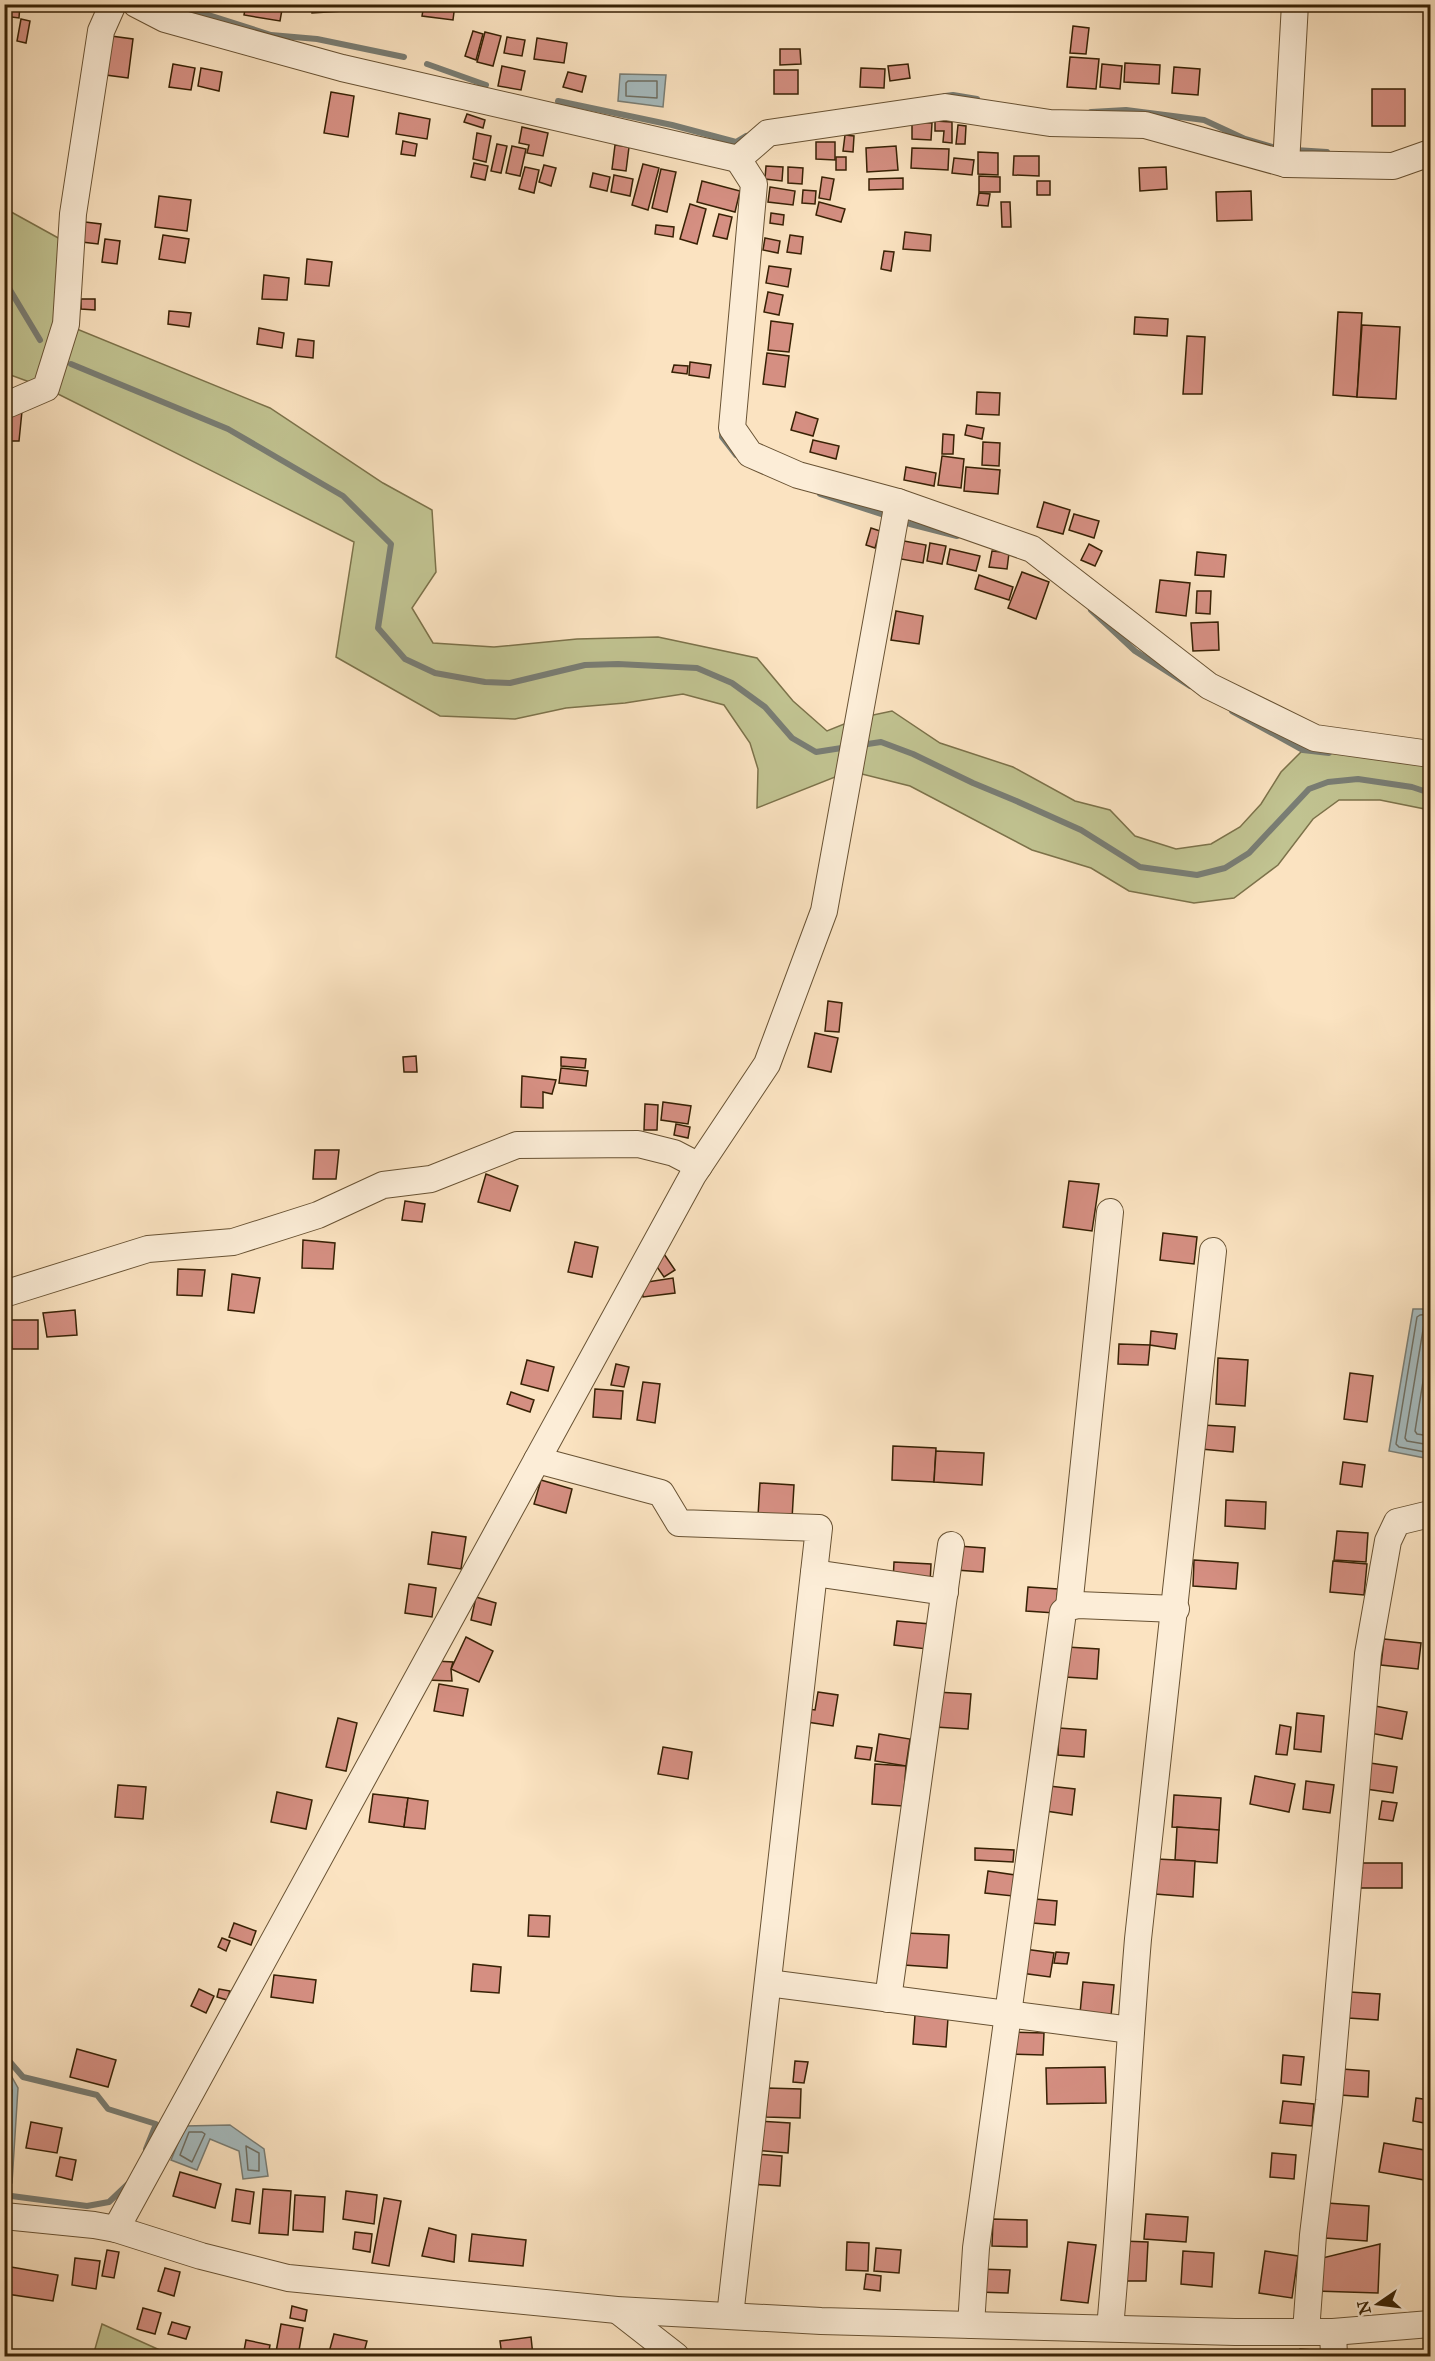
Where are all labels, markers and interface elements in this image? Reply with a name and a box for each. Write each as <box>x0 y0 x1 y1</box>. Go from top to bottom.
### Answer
north arrow <box>1348 2274 1408 2334</box>
text: N <box>1353 2298 1375 2316</box>

